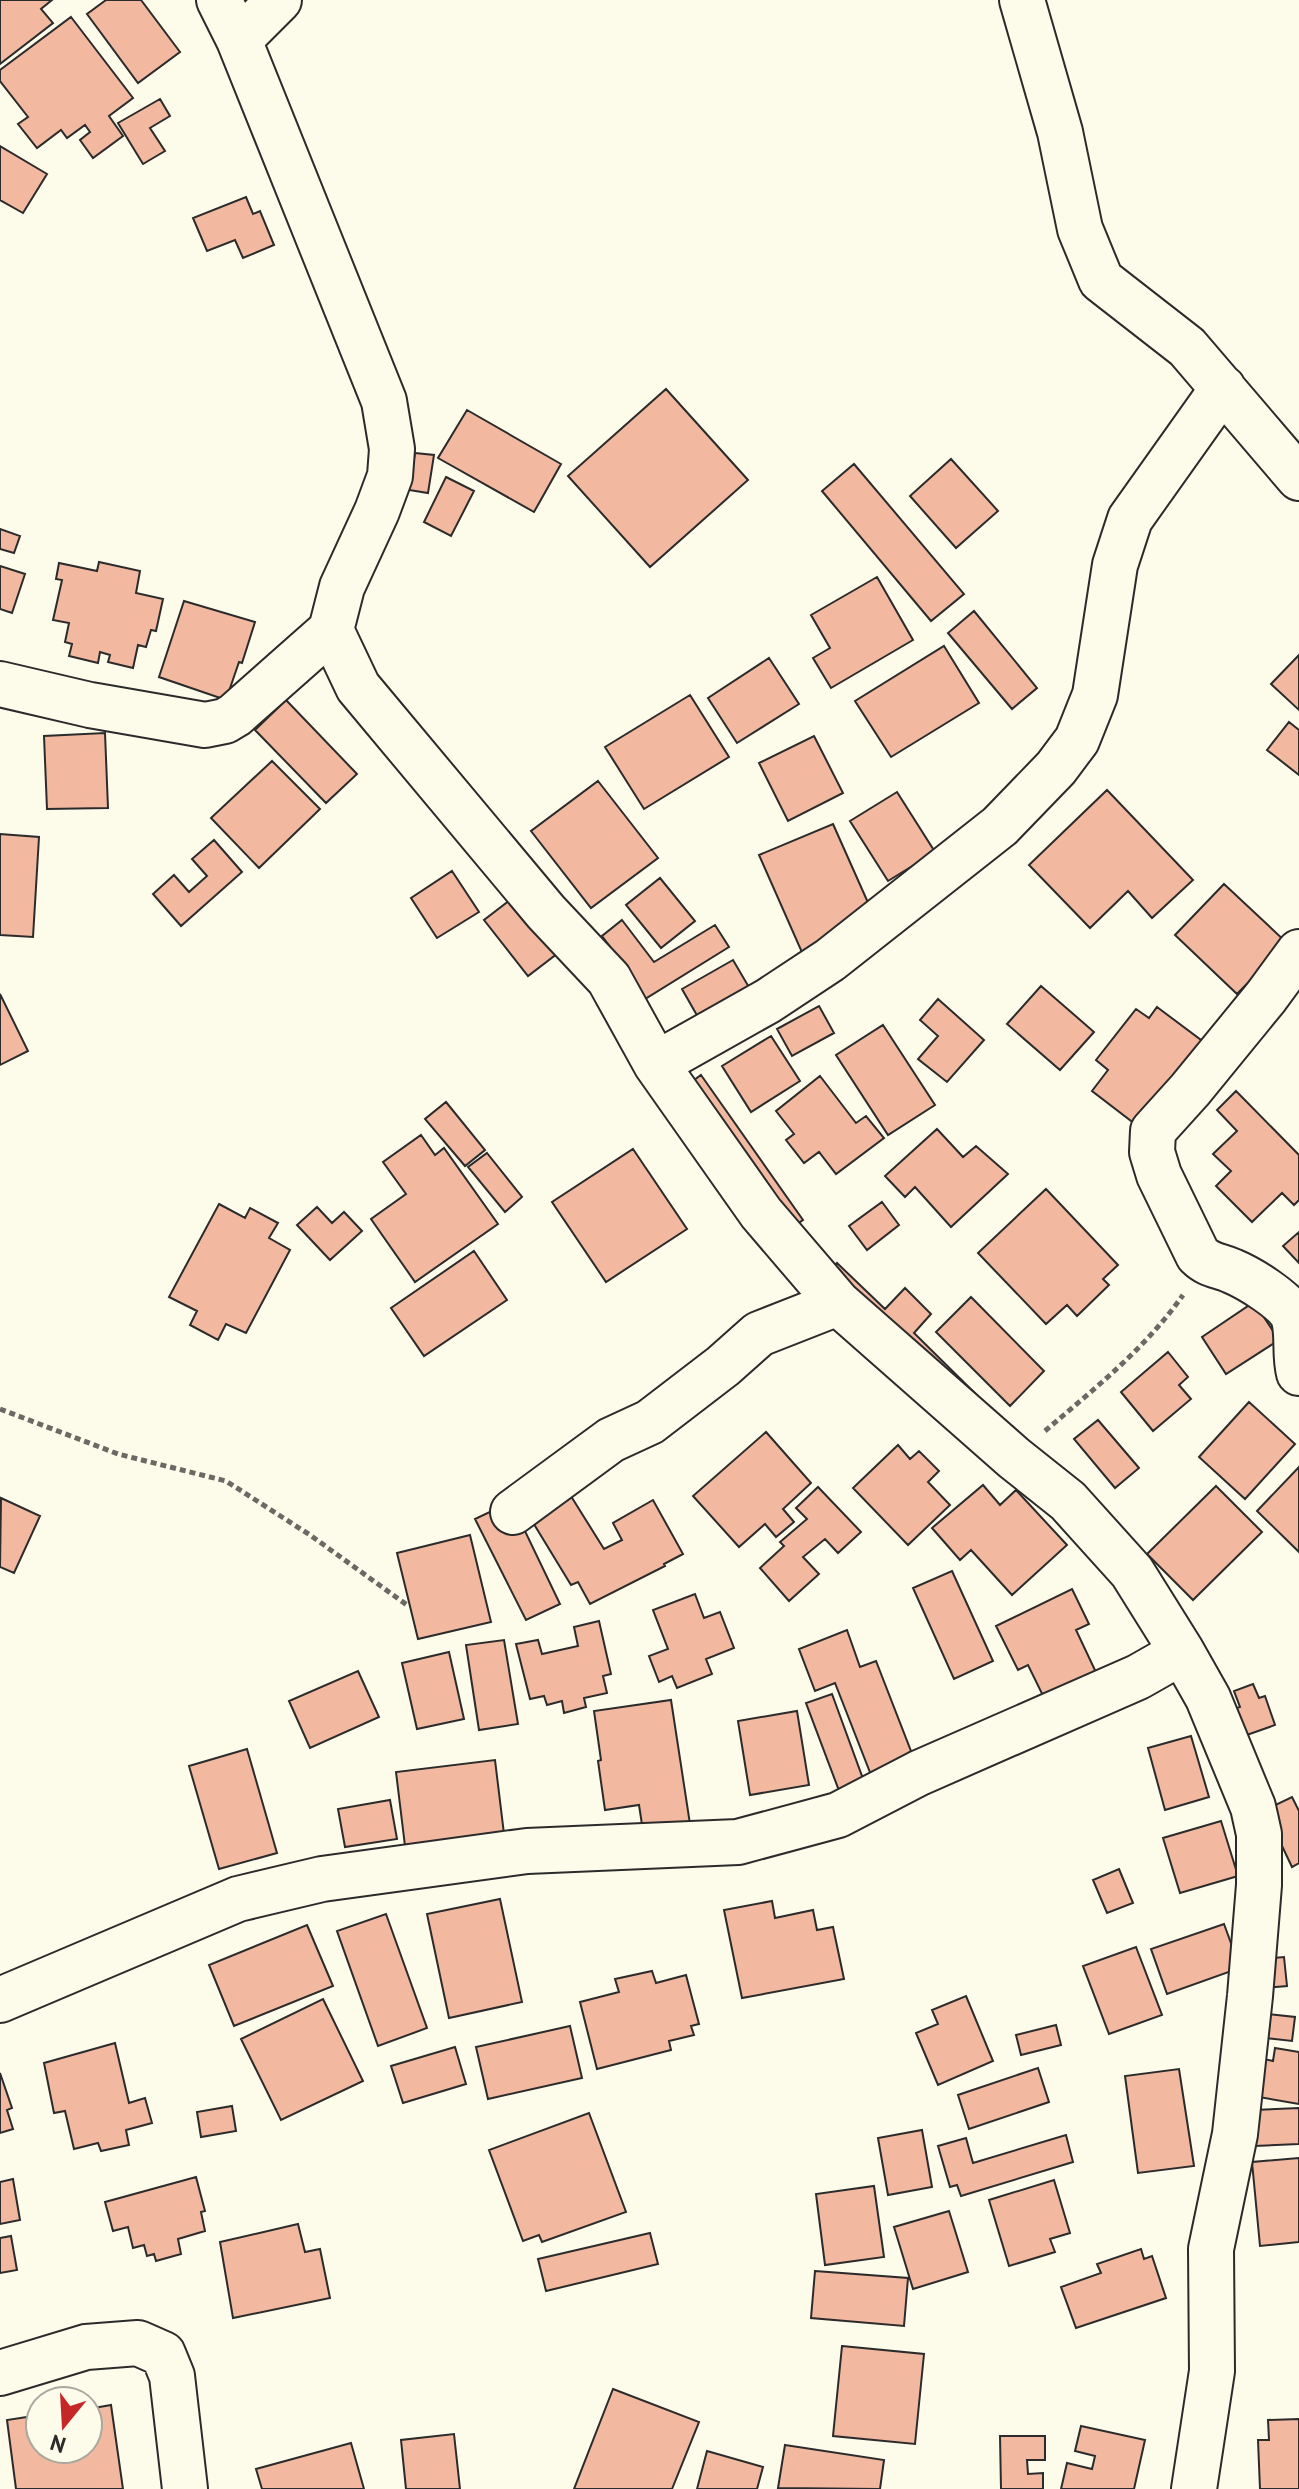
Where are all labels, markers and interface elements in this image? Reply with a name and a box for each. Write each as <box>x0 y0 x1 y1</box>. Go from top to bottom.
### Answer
north arrow <box>24 2385 104 2465</box>
text: N <box>47 2428 69 2460</box>

